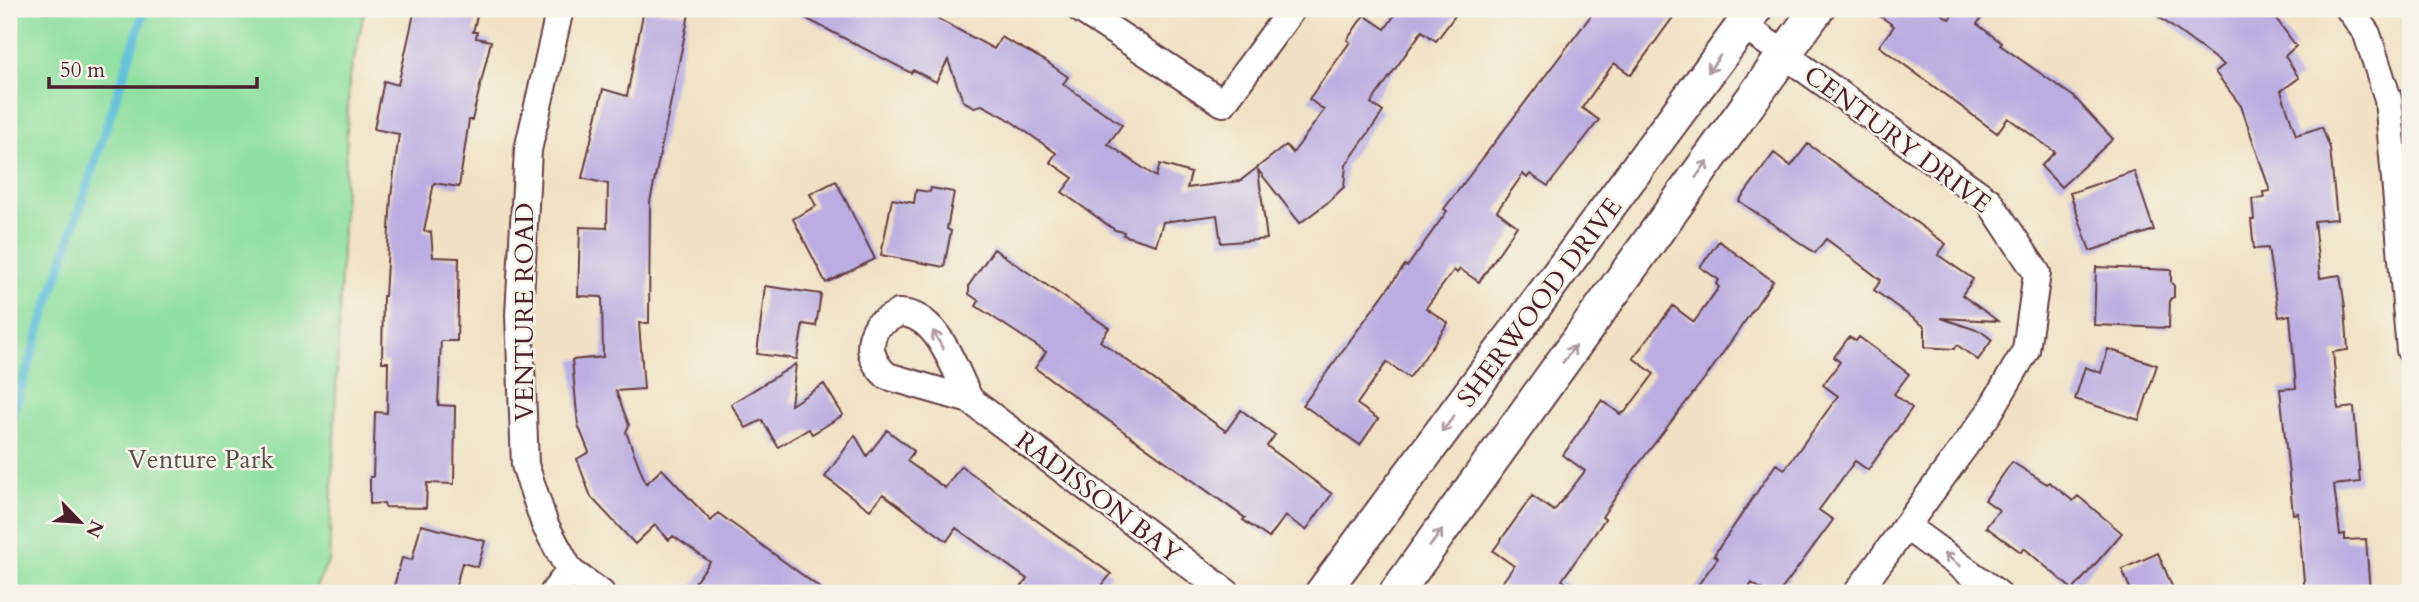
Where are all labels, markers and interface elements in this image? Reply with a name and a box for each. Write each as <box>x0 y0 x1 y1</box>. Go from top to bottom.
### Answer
scale bar <box>49 46 257 90</box>
one-way arrow <box>1707 54 1722 73</box>
text: 50 m <box>60 56 105 85</box>
street label: CENTURY DRIVE <box>1797 57 1998 221</box>
one-way arrow <box>1695 160 1709 179</box>
street label: SHERWOOD DRIVE <box>1449 190 1630 414</box>
street label: VENTURE ROAD <box>507 203 542 421</box>
one-way arrow <box>931 330 945 350</box>
one-way arrow <box>1561 344 1576 363</box>
one-way arrow <box>1441 414 1455 433</box>
street label: RADISSON BAY <box>1008 423 1189 572</box>
park label: Venture Park <box>128 442 274 477</box>
north arrow <box>46 486 116 556</box>
text: N <box>79 516 110 542</box>
one-way arrow <box>1428 529 1443 548</box>
one-way arrow <box>1943 553 1962 567</box>

